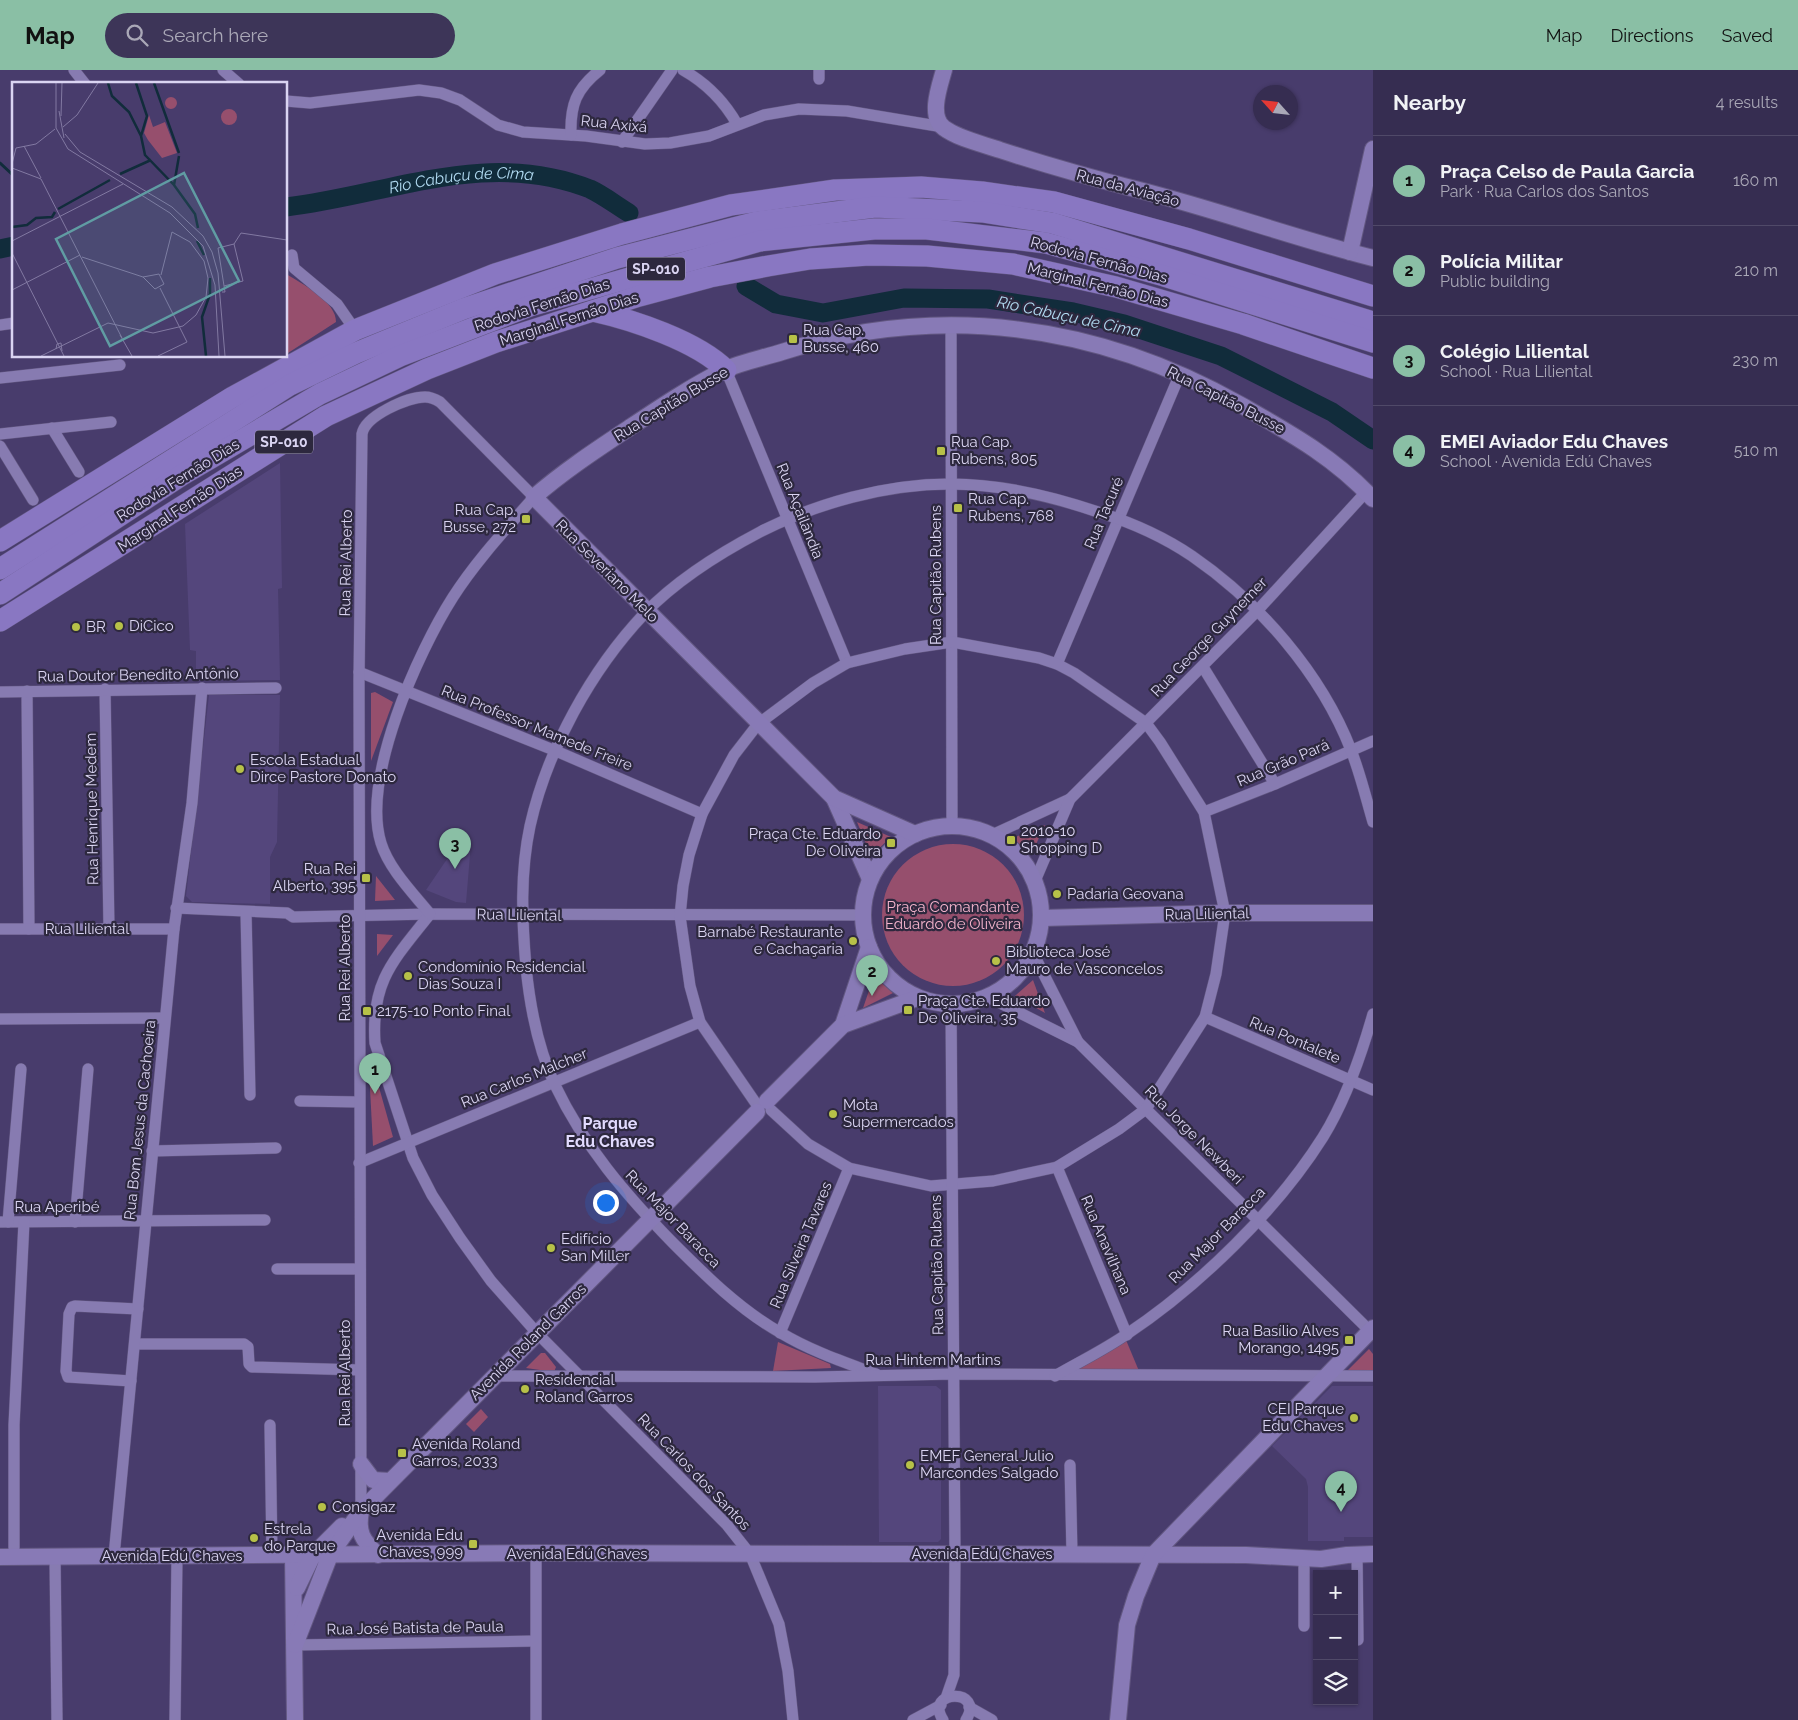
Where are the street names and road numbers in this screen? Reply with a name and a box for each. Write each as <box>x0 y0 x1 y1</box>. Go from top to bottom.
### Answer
street label: Rua Axixá <box>580 112 648 136</box>
street label: Rua da Aviação <box>1075 166 1182 210</box>
street label: Rodovia Fernão Dias <box>1028 233 1170 287</box>
road number: SP-010 <box>627 258 685 280</box>
street label: Marginal Fernão Dias <box>1026 259 1170 311</box>
street label: Rodovia Fernão Dias <box>472 275 612 335</box>
street label: Marginal Fernão Dias <box>497 288 641 350</box>
street label: Rua Capitão Busse <box>611 363 731 445</box>
street label: Rua Capitão Busse <box>1164 363 1288 438</box>
road number: SP-010 <box>255 431 313 454</box>
street label: Rodovia Fernão Dias <box>113 435 243 525</box>
street label: Rua Açailândia <box>773 461 827 561</box>
street label: Marginal Fernão Dias <box>114 462 246 556</box>
street label: Rua Tacuré <box>1081 474 1127 552</box>
street label: Rua Capitão Rubens <box>927 505 945 645</box>
street label: Rua Rei Alberto <box>336 509 356 617</box>
street label: Rua Severiano Melo <box>552 516 662 626</box>
street label: Rua George Guynemer <box>1147 573 1271 701</box>
street label: Rua Doutor Benedito Antônio <box>37 664 239 686</box>
street label: Rua Professor Mamede Freire <box>439 681 635 775</box>
street label: Rua Henrique Medem <box>82 733 102 885</box>
street label: Rua Grão Pará <box>1234 736 1332 790</box>
street label: Rua Liliental <box>1164 904 1250 924</box>
street label: Rua Liliental <box>476 905 562 925</box>
street label: Rua Rei Alberto <box>336 914 354 1021</box>
street label: Rua Liliental <box>45 920 130 938</box>
street label: Rua Pontalete <box>1247 1013 1343 1067</box>
street label: Rua Bom Jesus da Cachoeira <box>121 1019 159 1221</box>
street label: Rua Carlos Malcher <box>458 1044 591 1112</box>
street label: Rua Jorge Newberi <box>1141 1082 1247 1188</box>
street label: Rua Major Baracca <box>622 1166 724 1272</box>
street label: Rua Silveira Tavares <box>766 1179 836 1311</box>
street label: Rua Major Baracca <box>1165 1183 1269 1287</box>
street label: Rua Anavilhana <box>1077 1193 1135 1297</box>
street label: Rua Capitão Rubens <box>927 1195 947 1335</box>
street label: Rua Aperibé <box>15 1198 100 1216</box>
street label: Avenida Roland Garros <box>466 1280 590 1404</box>
street label: Rua Rei Alberto <box>336 1319 354 1426</box>
street label: Rua Hintem Martins <box>865 1351 1001 1369</box>
street label: Rua Carlos dos Santos <box>634 1410 754 1534</box>
street label: Avenida Edú Chaves <box>506 1545 648 1563</box>
street label: Avenida Edú Chaves <box>911 1545 1053 1563</box>
street label: Avenida Edú Chaves <box>101 1547 243 1565</box>
street label: Rua José Batista de Paula <box>326 1617 504 1639</box>

